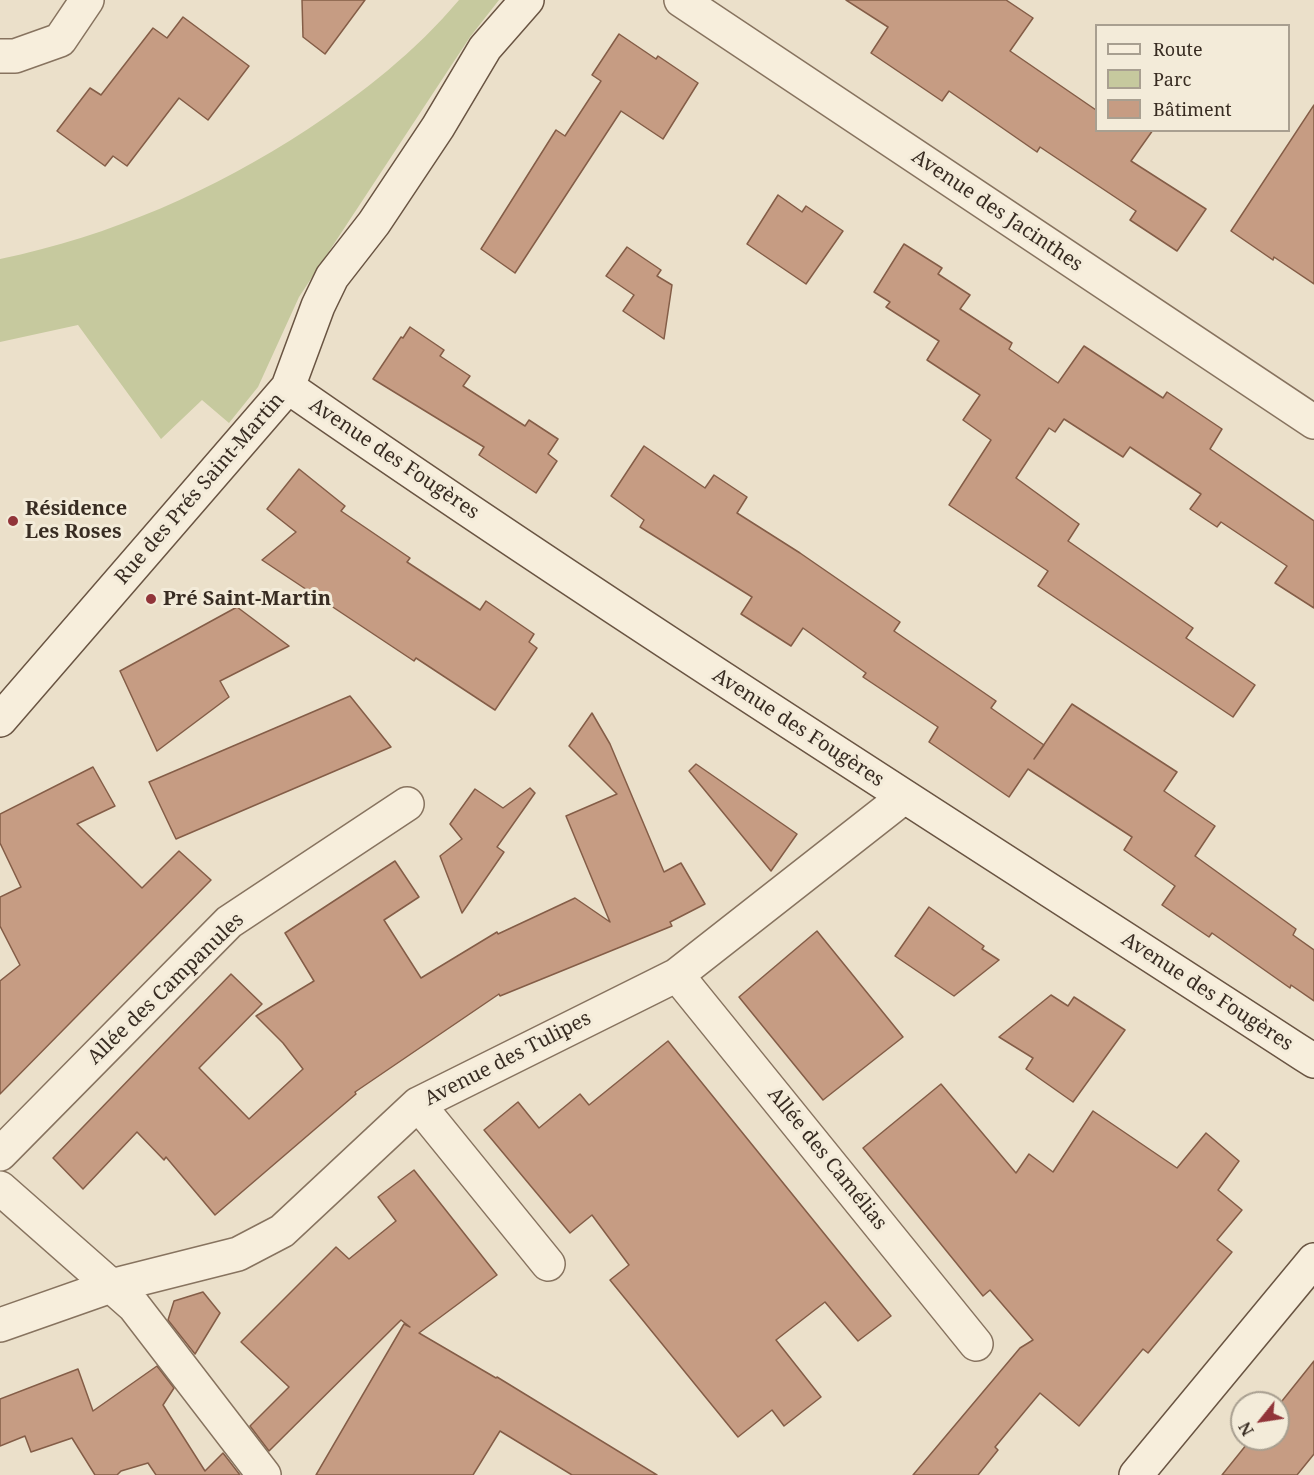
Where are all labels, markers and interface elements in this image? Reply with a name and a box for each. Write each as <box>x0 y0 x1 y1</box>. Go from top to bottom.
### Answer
legend <box>1095 24 1290 132</box>
text: Route <box>1153 37 1203 61</box>
text: Parc <box>1153 67 1191 91</box>
text: Bâtiment <box>1153 97 1232 121</box>
street label: Avenue des Jacinthes <box>907 145 1087 277</box>
street label: Rue des Prés Saint-Martin <box>110 388 290 590</box>
street label: Avenue des Fougères <box>305 393 483 525</box>
place label: Résidence Les Roses <box>25 497 127 544</box>
marker: Résidence Les Roses <box>6 514 20 528</box>
place label: Pré Saint-Martin <box>163 587 331 611</box>
marker: Pré Saint-Martin <box>144 592 158 606</box>
street label: Avenue des Fougères <box>708 664 888 792</box>
street label: Allée des Campanules <box>83 908 249 1070</box>
street label: Avenue des Fougères <box>1117 928 1297 1056</box>
street label: Avenue des Tulipes <box>421 1007 595 1111</box>
street label: Allée des Camélias <box>762 1083 892 1235</box>
north arrow <box>1230 1391 1290 1451</box>
text: N <box>1233 1418 1259 1440</box>

